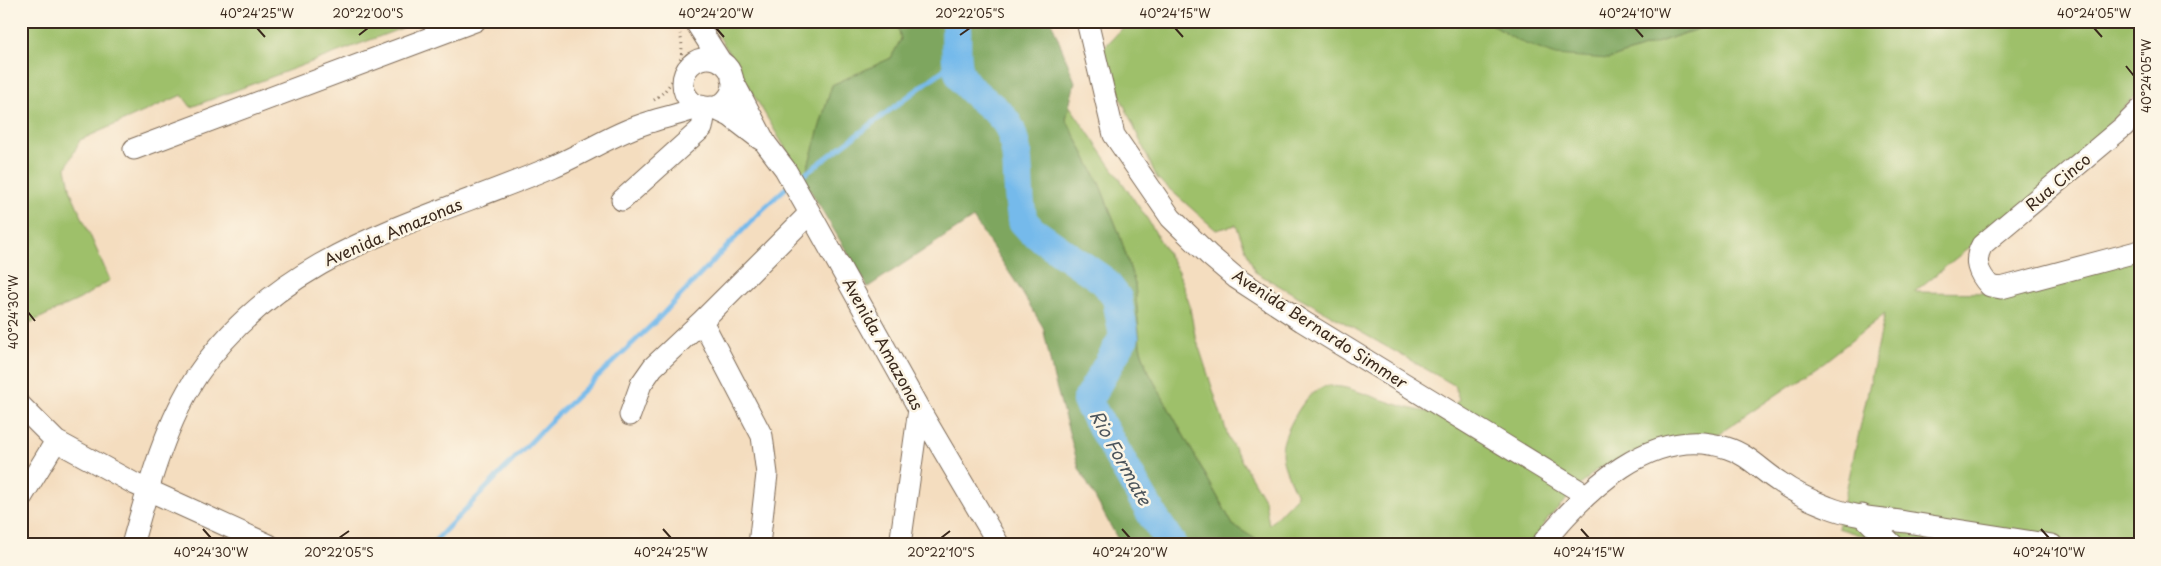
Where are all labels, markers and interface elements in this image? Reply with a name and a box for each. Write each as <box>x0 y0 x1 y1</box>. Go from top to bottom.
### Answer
text: 40°24'25"W <box>220 4 295 22</box>
text: 20°22'00"S <box>333 4 403 22</box>
text: 40°24'20"W <box>679 4 754 22</box>
text: 20°22'05"S <box>935 4 1005 22</box>
text: 40°24'15"W <box>1139 4 1211 22</box>
text: 40°24'10"W <box>1599 4 1672 22</box>
text: 40°24'05"W <box>2057 4 2132 22</box>
text: 40°24'05"W <box>2137 38 2155 113</box>
street label: Rua Cinco <box>2019 147 2095 216</box>
street label: Avenida Amazonas <box>320 191 465 271</box>
street label: Avenida Bernardo Simmer <box>1228 262 1413 394</box>
street label: Avenida Amazonas <box>838 273 930 414</box>
text: 40°24'30"W <box>4 274 22 349</box>
water label: Rio Formate <box>1084 405 1159 511</box>
text: 40°24'30"W <box>174 543 249 561</box>
text: 20°22'05"S <box>304 543 374 561</box>
text: 40°24'25"W <box>634 543 709 561</box>
text: 20°22'10"S <box>907 543 975 561</box>
text: 40°24'20"W <box>1093 543 1168 561</box>
text: 40°24'15"W <box>1553 543 1625 561</box>
text: 40°24'10"W <box>2013 543 2086 561</box>

